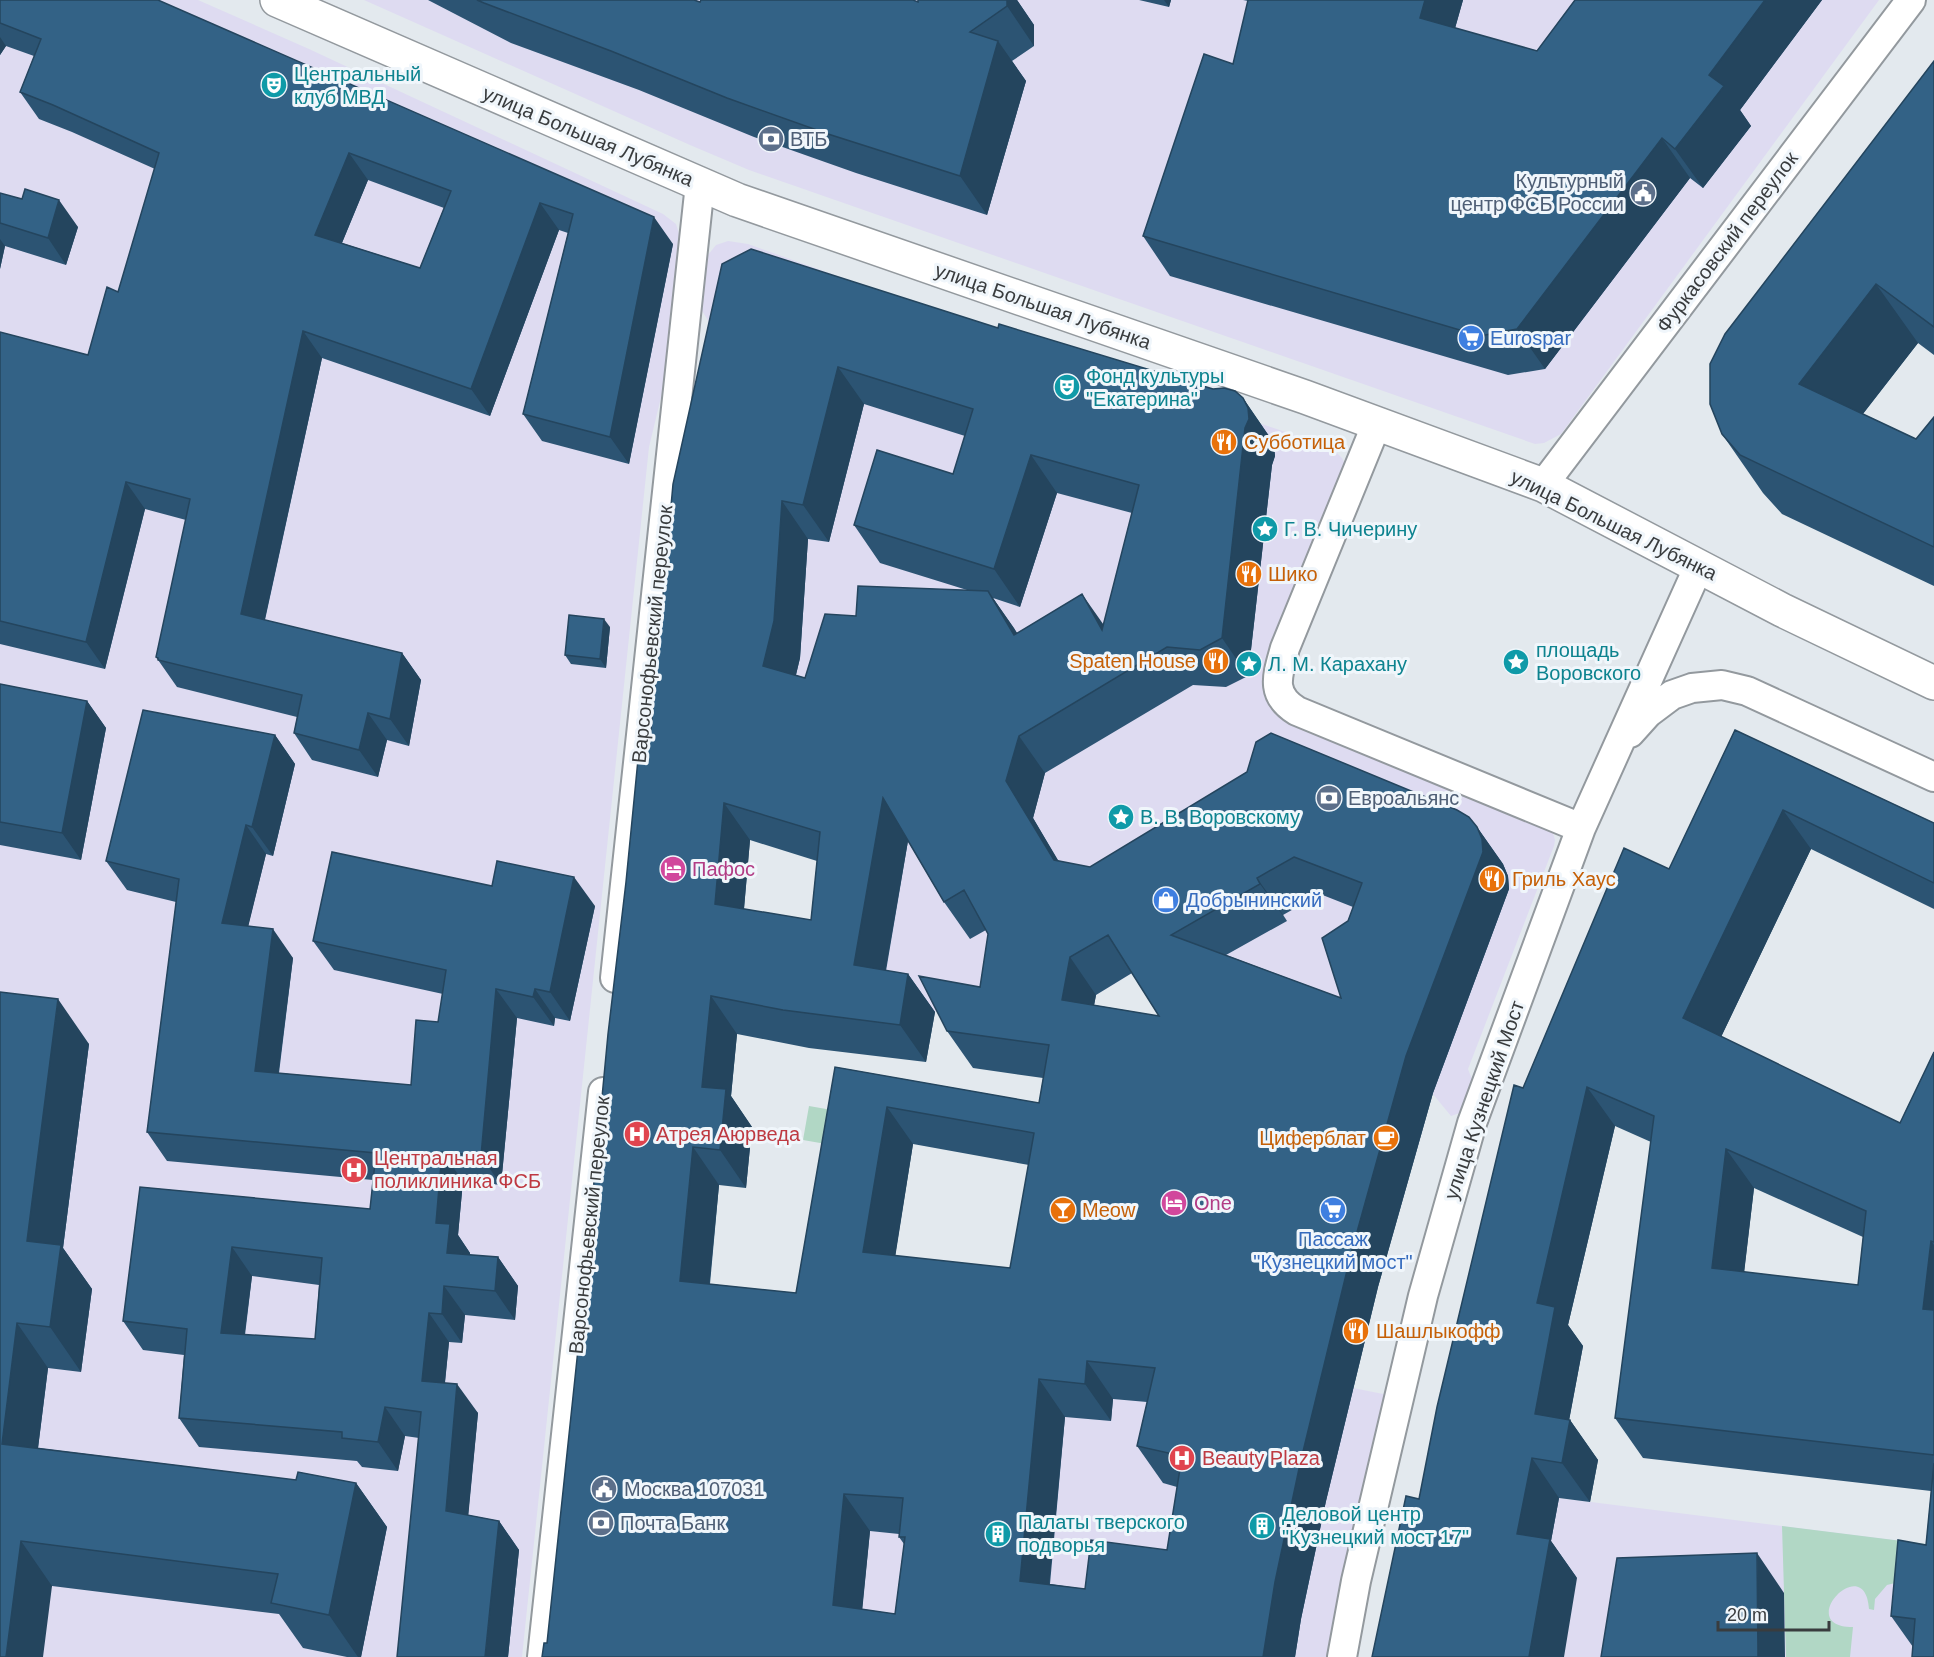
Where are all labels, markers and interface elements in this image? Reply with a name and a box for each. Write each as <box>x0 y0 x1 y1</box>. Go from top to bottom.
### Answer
place label: Центральный клуб МВД <box>294 63 421 108</box>
theatre icon: Центральный клуб МВД <box>259 70 289 100</box>
street label: улица Большая Лубянка <box>479 82 697 191</box>
bank icon: ВТБ <box>756 124 786 154</box>
place label: ВТБ <box>790 128 827 150</box>
street label: Фуркасовский переулок <box>1652 147 1802 337</box>
place label: Культурный центр ФСБ России <box>1451 170 1624 215</box>
public building icon: Культурный центр ФСБ России <box>1628 178 1658 208</box>
street label: улица Большая Лубянка <box>932 259 1155 354</box>
supermarket icon: Eurospar <box>1456 323 1486 353</box>
place label: Eurospar <box>1490 327 1571 349</box>
place label: Фонд культуры "Екатерина" <box>1086 365 1224 410</box>
theatre icon: Фонд культуры "Екатерина" <box>1052 372 1082 402</box>
restaurant icon: Субботица <box>1209 427 1239 457</box>
place label: Субботица <box>1244 431 1346 453</box>
street label: улица Большая Лубянка <box>1507 465 1722 585</box>
street label: Варсонофьевский переулок <box>628 504 677 764</box>
place icon: Г. В. Чичерину <box>1250 514 1280 544</box>
place label: Г. В. Чичерину <box>1284 518 1417 540</box>
restaurant icon: Шико <box>1234 559 1264 589</box>
place label: Шико <box>1268 563 1318 585</box>
place label: площадь Воровского <box>1536 639 1641 684</box>
restaurant icon: Spaten House <box>1201 646 1231 676</box>
place icon: площадь Воровского <box>1501 647 1531 677</box>
place icon: Л. М. Карахану <box>1234 649 1264 679</box>
place label: Spaten House <box>1069 650 1196 672</box>
place label: Л. М. Карахану <box>1268 653 1407 675</box>
bank icon: Евроальянс <box>1314 783 1344 813</box>
place label: Евроальянс <box>1348 787 1459 809</box>
place icon: В. В. Воровскому <box>1106 802 1136 832</box>
place label: В. В. Воровскому <box>1140 806 1300 828</box>
hotel icon: Пафос <box>658 854 688 884</box>
place label: Пафос <box>692 858 755 880</box>
restaurant icon: Гриль Хаус <box>1477 864 1507 894</box>
place label: Гриль Хаус <box>1512 868 1616 890</box>
shop icon: Добрынинский <box>1151 885 1181 915</box>
place label: Добрынинский <box>1186 889 1322 911</box>
street label: улица Кузнецкий Мост <box>1440 998 1528 1202</box>
street label: Варсонофьевский переулок <box>565 1095 614 1355</box>
hospital icon: Атрея Аюрведа <box>622 1119 652 1149</box>
place label: Атрея Аюрведа <box>656 1123 801 1145</box>
cafe icon: Циферблат <box>1371 1123 1401 1153</box>
place label: Циферблат <box>1259 1127 1366 1149</box>
place label: Центральная поликлиника ФСБ <box>374 1147 541 1192</box>
hospital icon: Центральная поликлиника ФСБ <box>339 1155 369 1185</box>
hotel icon: One <box>1159 1188 1189 1218</box>
place label: One <box>1194 1192 1232 1214</box>
bar icon: Meow <box>1048 1195 1078 1225</box>
supermarket icon: Пассаж "Кузнецкий мост" <box>1318 1195 1348 1225</box>
place label: Meow <box>1082 1199 1136 1221</box>
place label: Пассаж "Кузнецкий мост" <box>1253 1228 1413 1273</box>
restaurant icon: Шашлыкофф <box>1341 1316 1371 1346</box>
place label: Шашлыкофф <box>1376 1320 1501 1342</box>
hospital icon: Beauty Plaza <box>1167 1443 1197 1473</box>
place label: Beauty Plaza <box>1202 1447 1321 1469</box>
public building icon: Москва 107031 <box>589 1474 619 1504</box>
place label: Москва 107031 <box>624 1478 765 1500</box>
place label: Деловой центр "Кузнецкий мост 17" <box>1282 1503 1469 1548</box>
bank icon: Почта Банк <box>586 1508 616 1538</box>
place label: Палаты тверского подворья <box>1018 1511 1185 1556</box>
building icon: Деловой центр "Кузнецкий мост 17" <box>1247 1511 1277 1541</box>
place label: Почта Банк <box>620 1512 725 1534</box>
building icon: Палаты тверского подворья <box>983 1519 1013 1549</box>
scale bar <box>1718 1594 1829 1632</box>
text: 20 m <box>1727 1605 1767 1625</box>

